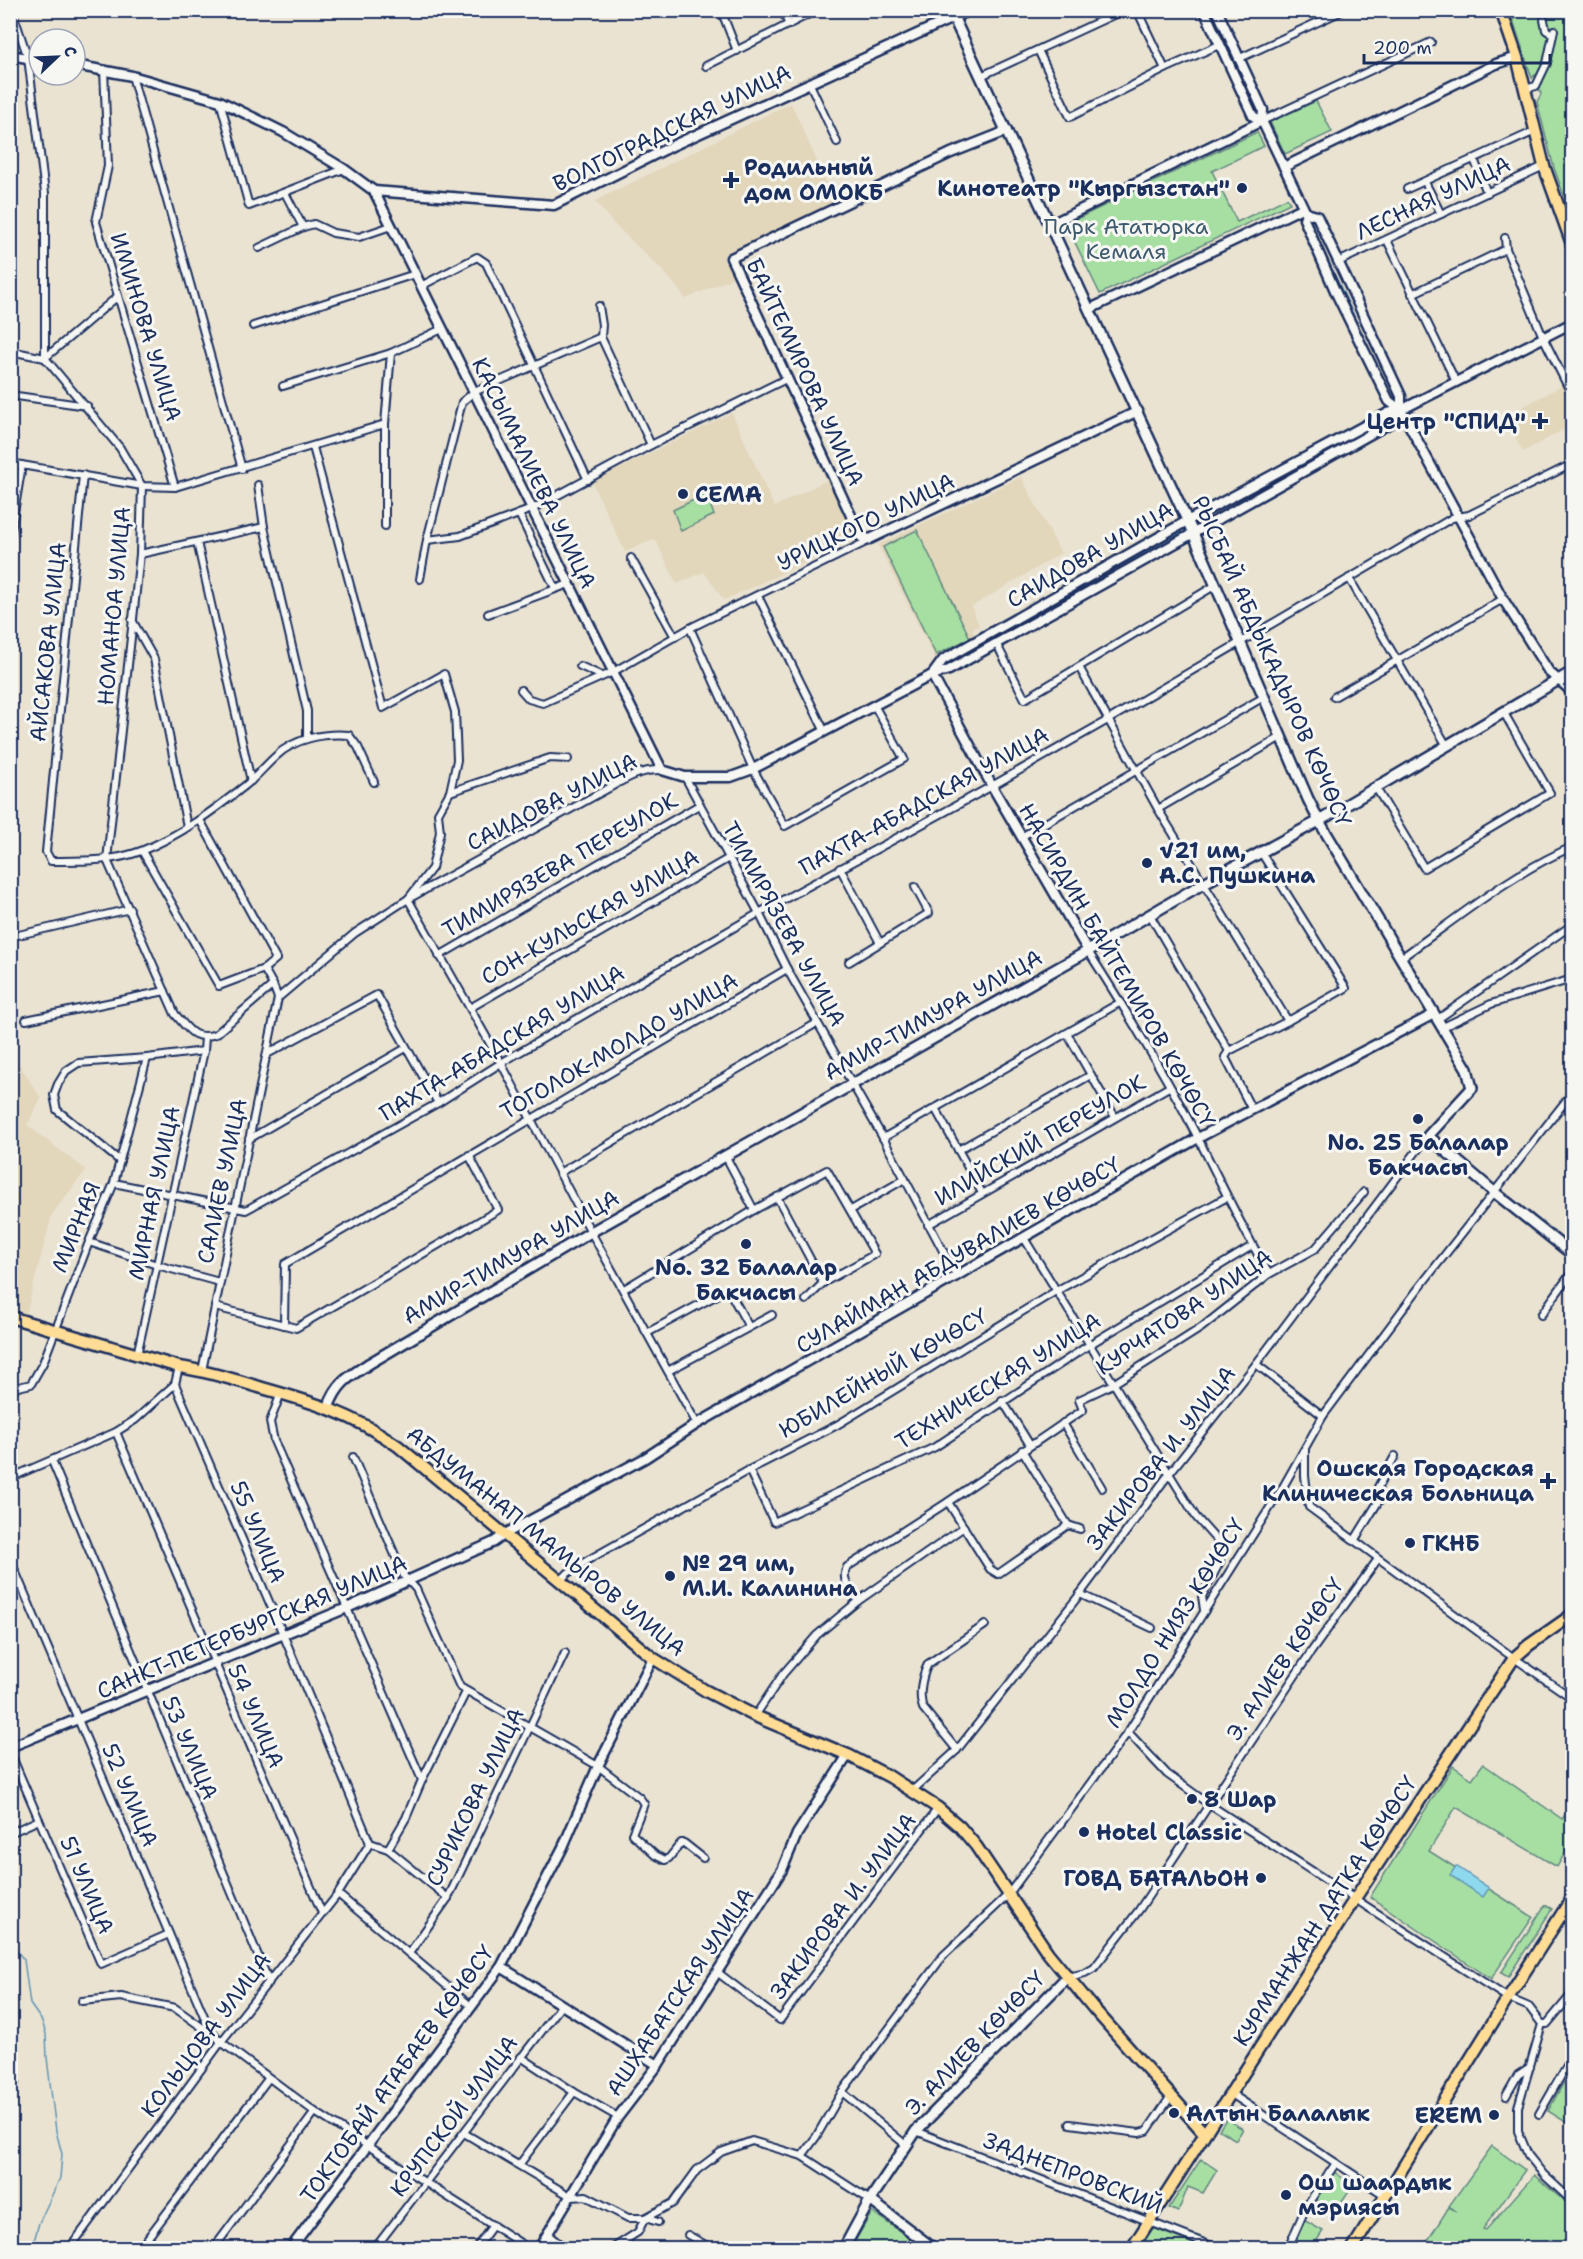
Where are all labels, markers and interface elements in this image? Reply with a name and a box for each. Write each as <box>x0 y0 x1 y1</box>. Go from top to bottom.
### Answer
north arrow <box>27 27 87 87</box>
scale bar <box>1364 27 1550 65</box>
text: 200 m <box>1373 36 1432 60</box>
text: С <box>59 43 82 60</box>
street label: ВОЛГОГРАДСКАЯ УЛИЦА <box>548 58 796 198</box>
street label: ЛЕСНАЯ УЛИЦА <box>1351 149 1515 247</box>
place label: Родильный дом ОМОКБ <box>744 153 883 207</box>
marker: Родильный дом ОМОКБ <box>722 171 740 189</box>
place label: Кинотеатр "Кыргызстан" <box>937 174 1230 203</box>
marker: Кинотеатр "Кыргызстан" <box>1235 181 1249 195</box>
park label: Парк Ататюрка Кемаля <box>1043 212 1209 266</box>
street label: ИМИНОВА УЛИЦА <box>104 229 188 425</box>
street label: БАЙТЕМИРОВА УЛИЦА <box>739 253 871 491</box>
street label: КАСЫМАЛИЕВА УЛИЦА <box>465 353 603 593</box>
place label: Центр "СПИД" <box>1367 407 1526 436</box>
marker: Центр "СПИД" <box>1531 412 1549 430</box>
street label: УРИЦКОГО УЛИЦА <box>773 466 960 578</box>
place label: СЕМА <box>695 480 762 509</box>
marker: СЕМА <box>676 487 690 501</box>
street label: РЫСБАЙ АБДЫКАДЫРОВ КӨЧӨСҮ <box>1186 491 1359 831</box>
street label: САИДОВА УЛИЦА <box>1002 496 1178 614</box>
street label: НОМАНОА УЛИЦА <box>91 505 137 707</box>
street label: АЙСАКОВА УЛИЦА <box>23 541 73 743</box>
street label: ПАХТА-АБАДСКАЯ УЛИЦА <box>794 720 1054 882</box>
street label: САИДОВА УЛИЦА <box>462 746 642 857</box>
street label: ТИМИРЯЗЕВА ПЕРЕУЛОК <box>437 786 683 944</box>
street label: НАСИРДИН БАЙТЕМИРОВ КӨЧӨСҮ <box>1012 798 1222 1133</box>
street label: ТИМИРЯЗЕВА УЛИЦА <box>716 816 853 1032</box>
place label: √21 им, А.С. Пушкина <box>1159 836 1315 890</box>
street label: СОН-КУЛЬСКАЯ УЛИЦА <box>476 843 704 991</box>
marker: √21 им, А.С. Пушкина <box>1140 856 1154 870</box>
street label: АМИР-ТИМУРА УЛИЦА <box>819 943 1047 1087</box>
street label: ПАХТА-АБАДСКАЯ УЛИЦА <box>374 958 630 1128</box>
street label: ТОГОЛОК-МОЛДО УЛИЦА <box>495 966 743 1126</box>
street label: ИЛИЙСКИЙ ПЕРЕУЛОК <box>929 1068 1151 1212</box>
street label: САЛИЕВ УЛИЦА <box>190 1096 254 1266</box>
street label: МИРНАЯ УЛИЦА <box>121 1103 187 1283</box>
marker: No. 25 Балалар Бакчасы <box>1411 1112 1425 1126</box>
place label: No. 25 Балалар Бакчасы <box>1327 1128 1509 1182</box>
street label: СУЛАЙМАН АБДУВАЛИЕВ КӨЧӨСҮ <box>791 1150 1126 1360</box>
street label: МИРНАЯ <box>45 1177 107 1277</box>
street label: АМИР-ТИМУРА УЛИЦА <box>398 1183 624 1331</box>
marker: No. 32 Балалар Бакчасы <box>739 1237 753 1251</box>
street label: КУРЧАТОВА УЛИЦА <box>1090 1242 1278 1382</box>
place label: No. 32 Балалар Бакчасы <box>655 1253 837 1307</box>
street label: ЮБИЛЕЙНЫЙ КӨЧӨСҮ <box>774 1301 993 1444</box>
street label: ТЕХНИЧЕСКАЯ УЛИЦА <box>890 1306 1106 1456</box>
street label: ЗАКИРОВА И. УЛИЦА <box>1080 1360 1242 1556</box>
street label: АБДУМАНАП МАМЫРОВ УЛИЦА <box>401 1419 691 1663</box>
place label: Ошская Городская Клиническая Больница <box>1262 1454 1534 1508</box>
marker: Ошская Городская Клиническая Больница <box>1539 1472 1557 1490</box>
street label: 55 УЛИЦА <box>223 1476 293 1588</box>
street label: МОЛДО НИЯЗ КӨЧӨСҮ <box>1099 1512 1252 1733</box>
place label: ГКНБ <box>1422 1529 1480 1558</box>
marker: ГКНБ <box>1403 1536 1417 1550</box>
street label: САНКТ-ПЕТЕРБУРГСКАЯ УЛИЦА <box>93 1548 412 1706</box>
place label: № 29 им, М.И. Калинина <box>682 1549 858 1603</box>
marker: № 29 им, М.И. Калинина <box>663 1569 677 1583</box>
street label: Э. АЛИЕВ КӨЧӨСҮ <box>1220 1572 1350 1746</box>
street label: 54 УЛИЦА <box>221 1660 291 1773</box>
street label: 53 УЛИЦА <box>155 1692 225 1804</box>
street label: СУРИКОВА УЛИЦА <box>419 1703 531 1891</box>
street label: 52 УЛИЦА <box>95 1739 165 1851</box>
street label: КУРМАНЖАН ДАТКА КӨЧӨСҮ <box>1227 1770 1424 2052</box>
place label: 8 Шар <box>1204 1785 1276 1814</box>
marker: 8 Шар <box>1185 1792 1199 1806</box>
street label: ЗАКИРОВА И. УЛИЦА <box>763 1807 923 2005</box>
place label: Hotel Classic <box>1096 1818 1242 1847</box>
marker: Hotel Classic <box>1077 1825 1091 1839</box>
street label: 51 УЛИЦА <box>53 1832 121 1938</box>
place label: ГОВД БАТАЛЬОН <box>1063 1864 1249 1893</box>
marker: ГОВД БАТАЛЬОН <box>1254 1871 1268 1885</box>
street label: АШХАБАТСКАЯ УЛИЦА <box>599 1882 761 2102</box>
street label: ТОКТОБАЙ АТАБАЕВ КӨЧӨСҮ <box>294 1939 501 2209</box>
street label: КОЛЬЦОВА УЛИЦА <box>134 1947 278 2123</box>
street label: Э. АЛИЕВ КӨЧӨСҮ <box>899 1964 1052 2121</box>
street label: КРУПСКОЙ УЛИЦА <box>384 2029 524 2203</box>
place label: Алтын Балалык <box>1186 2099 1370 2128</box>
place label: EREM <box>1414 2101 1482 2130</box>
marker: Алтын Балалык <box>1167 2106 1181 2120</box>
marker: EREM <box>1487 2108 1501 2122</box>
street label: ЗАДНЕПРОВСКИЙ <box>979 2125 1167 2221</box>
place label: Ош шаардык мэриясы <box>1298 2168 1452 2222</box>
marker: Ош шаардык мэриясы <box>1279 2188 1293 2202</box>

